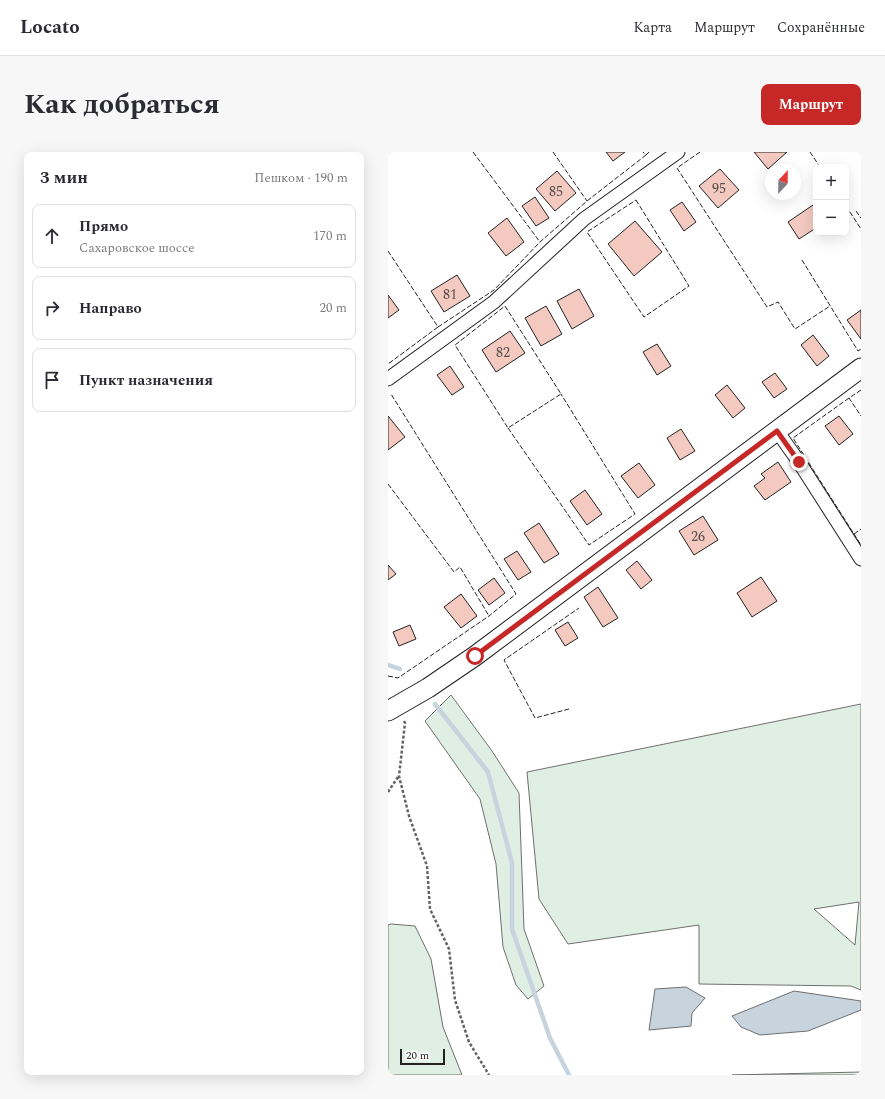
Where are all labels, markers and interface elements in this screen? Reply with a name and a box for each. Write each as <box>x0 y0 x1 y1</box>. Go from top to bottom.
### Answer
text: Locato <box>20 13 80 42</box>
text: Карта <box>634 17 672 38</box>
text: Маршрут <box>694 17 755 38</box>
text: Сохранённые <box>777 17 865 38</box>
text: Как добраться <box>24 83 220 126</box>
button: Маршрут <box>761 84 861 125</box>
north arrow <box>765 164 801 200</box>
map controls <box>813 164 849 236</box>
button: + <box>813 164 849 200</box>
text: 3 мин <box>40 165 88 191</box>
text: Пешком · 190 m <box>254 168 348 188</box>
house number: 95 <box>712 178 726 199</box>
house number: 85 <box>549 181 563 202</box>
button: − <box>813 200 849 236</box>
text: Прямо <box>79 215 128 238</box>
icon: ahead <box>41 225 63 247</box>
text: 170 m <box>313 226 347 246</box>
text: Сахаровское шоссе <box>79 238 195 258</box>
house number: 81 <box>443 284 457 305</box>
icon: right <box>41 297 63 319</box>
text: Направо <box>79 297 142 320</box>
text: 20 m <box>320 298 347 318</box>
house number: 82 <box>496 342 510 363</box>
icon: arrive <box>41 369 63 391</box>
text: Пункт назначения <box>79 369 213 392</box>
route end <box>790 453 808 471</box>
house number: 26 <box>691 526 705 547</box>
route start <box>466 647 484 665</box>
scale bar <box>400 1047 445 1066</box>
text: 20 m <box>406 1047 429 1064</box>

